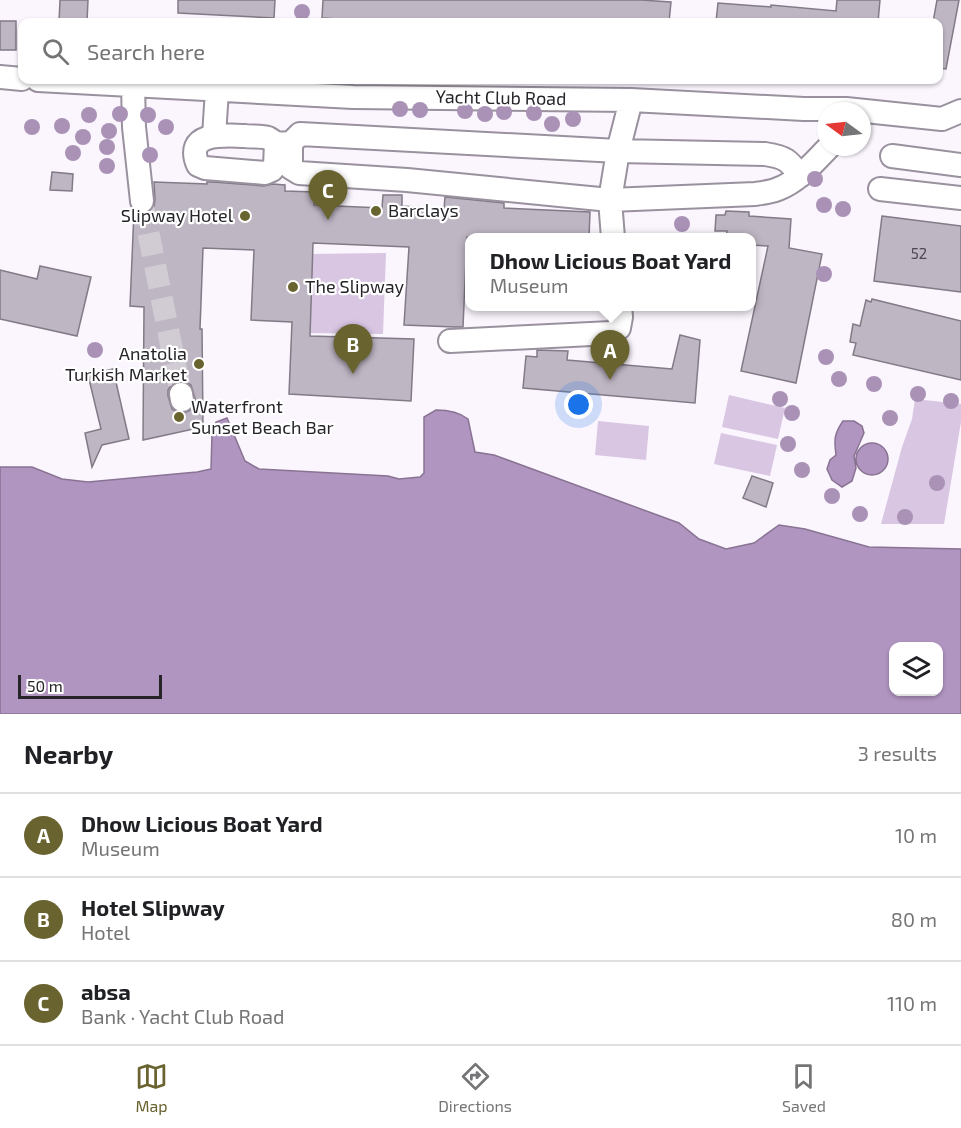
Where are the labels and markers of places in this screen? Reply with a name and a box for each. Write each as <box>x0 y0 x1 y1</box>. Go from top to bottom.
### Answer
pin: C <box>308 170 348 220</box>
place label: Barclays <box>388 199 459 221</box>
place label: Slipway Hotel <box>121 204 234 226</box>
marker: Barclays <box>369 204 383 218</box>
marker: Slipway Hotel <box>238 209 252 223</box>
place label: The Slipway <box>305 275 405 297</box>
marker: The Slipway <box>286 280 300 294</box>
pin: B <box>334 324 372 374</box>
pin: A <box>590 330 630 380</box>
place label: Anatolia Turkish Market <box>65 342 187 385</box>
marker: Anatolia Turkish Market <box>192 357 206 371</box>
place label: Waterfront Sunset Beach Bar <box>191 395 334 438</box>
marker: Waterfront Sunset Beach Bar <box>172 410 186 424</box>

